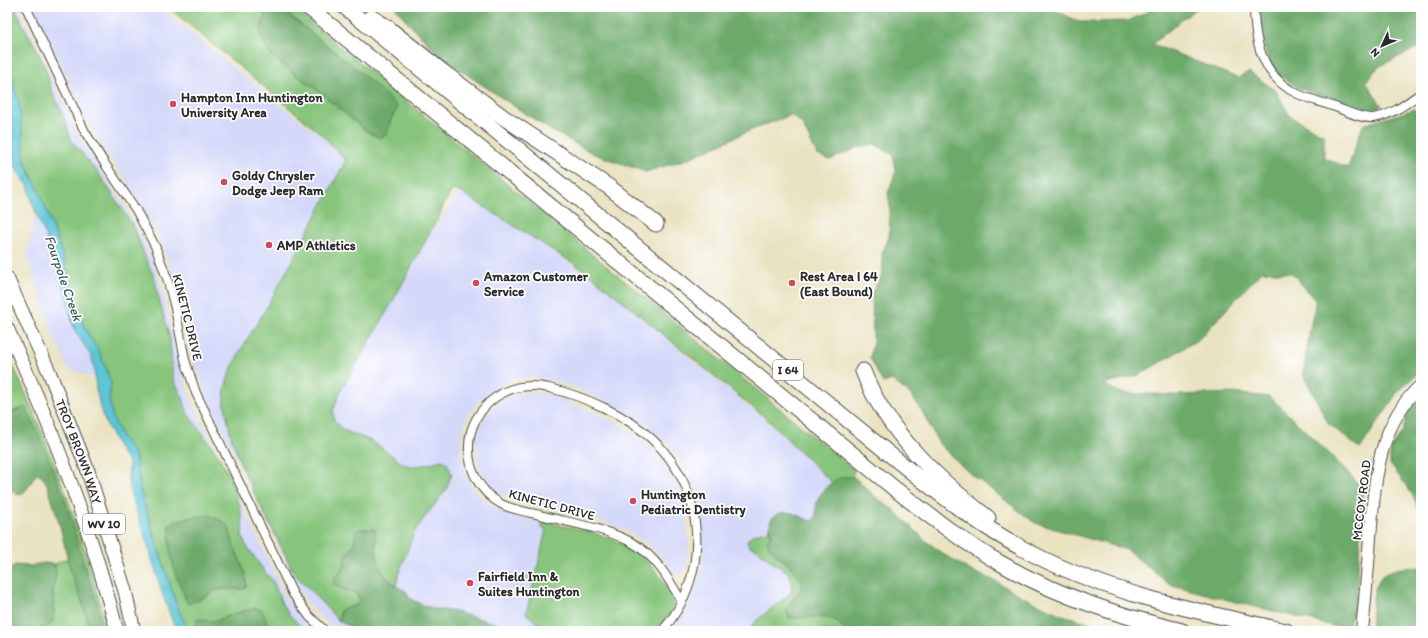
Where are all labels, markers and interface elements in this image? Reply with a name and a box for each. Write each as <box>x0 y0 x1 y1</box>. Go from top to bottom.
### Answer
north arrow <box>1362 26 1402 66</box>
text: N <box>1368 45 1382 60</box>
place label: Hampton Inn Huntington University Area <box>181 90 323 121</box>
marker: Hampton Inn Huntington University Area <box>168 99 178 109</box>
place label: Goldy Chrysler Dodge Jeep Ram <box>232 168 324 199</box>
marker: Goldy Chrysler Dodge Jeep Ram <box>219 177 229 187</box>
water label: Fourpole Creek <box>41 233 86 324</box>
place label: AMP Athletics <box>276 238 356 253</box>
marker: AMP Athletics <box>264 240 274 250</box>
place label: Amazon Customer Service <box>483 269 589 299</box>
place label: Rest Area I 64 (East Bound) <box>800 269 878 300</box>
street label: KINETIC DRIVE <box>170 272 206 362</box>
marker: Amazon Customer Service <box>471 278 481 288</box>
marker: Rest Area I 64 (East Bound) <box>787 278 797 288</box>
road number: I 64 <box>773 360 803 380</box>
street label: TROY BROWN WAY <box>53 397 105 506</box>
street label: MCCOY ROAD <box>1349 459 1374 541</box>
street label: KINETIC DRIVE <box>507 486 597 523</box>
place label: Huntington Pediatric Dentistry <box>641 487 747 518</box>
marker: Huntington Pediatric Dentistry <box>628 496 638 506</box>
road number: WV 10 <box>83 514 125 534</box>
place label: Fairfield Inn & Suites Huntington <box>478 569 581 600</box>
marker: Fairfield Inn & Suites Huntington <box>465 578 475 588</box>

